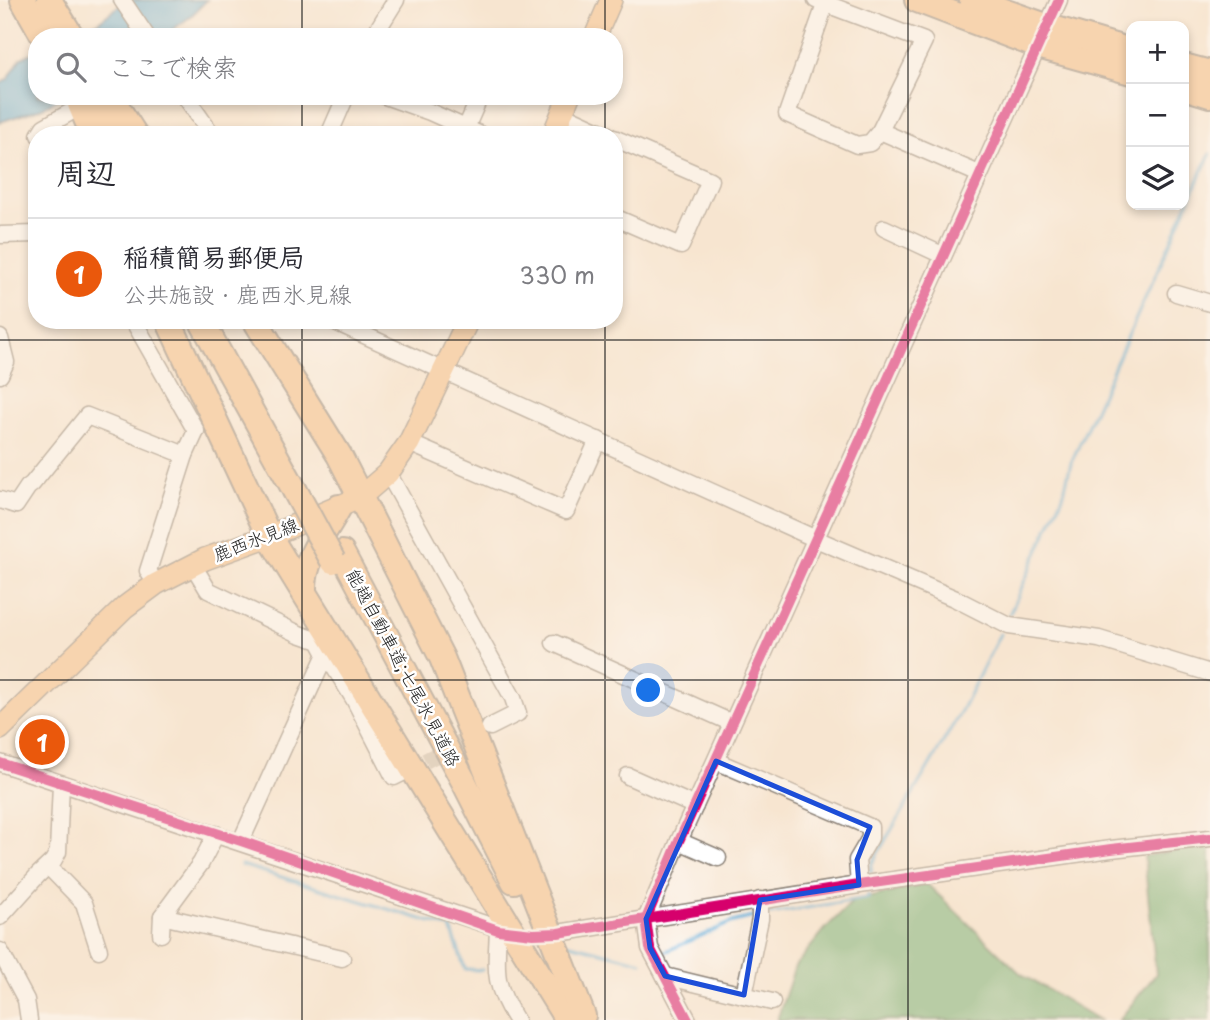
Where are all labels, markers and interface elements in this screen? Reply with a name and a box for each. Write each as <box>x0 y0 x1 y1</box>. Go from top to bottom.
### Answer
map controls <box>1126 21 1189 210</box>
button: + <box>1126 21 1189 84</box>
search box <box>28 28 623 105</box>
text: ここで検索 <box>108 47 238 86</box>
icon: search <box>52 48 90 86</box>
button: − <box>1126 84 1189 147</box>
button: layers <box>1126 147 1189 210</box>
text: 周辺 <box>56 149 116 194</box>
text: 稲積簡易郵便局 <box>123 237 305 276</box>
text: 1 <box>74 257 85 292</box>
text: 330 m <box>519 257 595 292</box>
text: 公共施設 · 鹿西氷見線 <box>123 276 352 311</box>
street label: 鹿西氷見線 <box>209 510 302 567</box>
street label: 能越自動車道;七尾氷見道路 <box>340 563 468 771</box>
your location <box>631 673 665 707</box>
pin: 1 <box>19 716 65 768</box>

